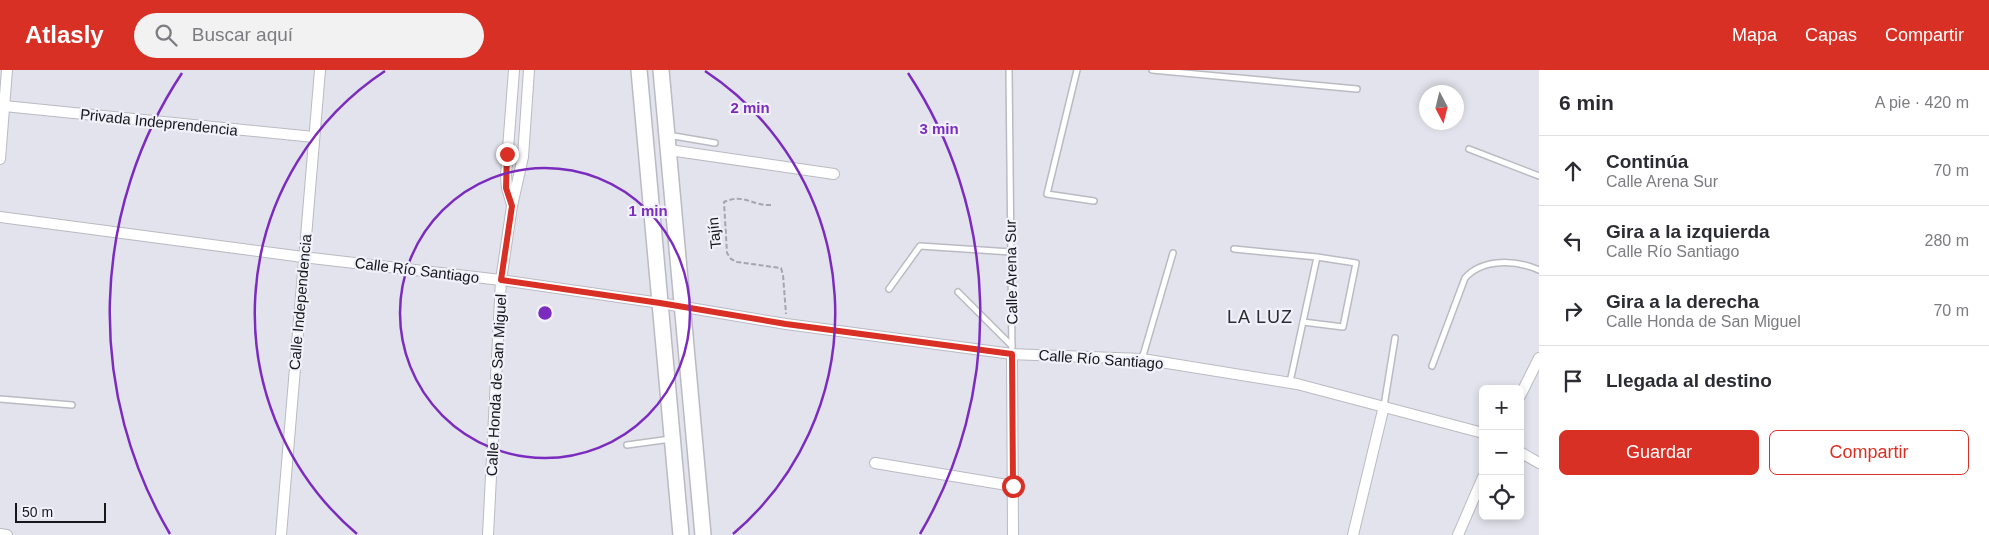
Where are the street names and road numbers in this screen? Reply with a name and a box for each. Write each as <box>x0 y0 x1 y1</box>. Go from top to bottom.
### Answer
street label: Privada Indeprendencia <box>79 105 239 139</box>
street label: Tajín <box>704 216 724 250</box>
street label: Calle Arena Sur <box>1002 219 1020 325</box>
street label: Calle Independencia <box>286 232 314 371</box>
street label: Calle Río Santiago <box>354 254 480 286</box>
street label: Calle Honda de San Miguel <box>483 293 509 477</box>
street label: Calle Río Santiago <box>1038 346 1164 372</box>

